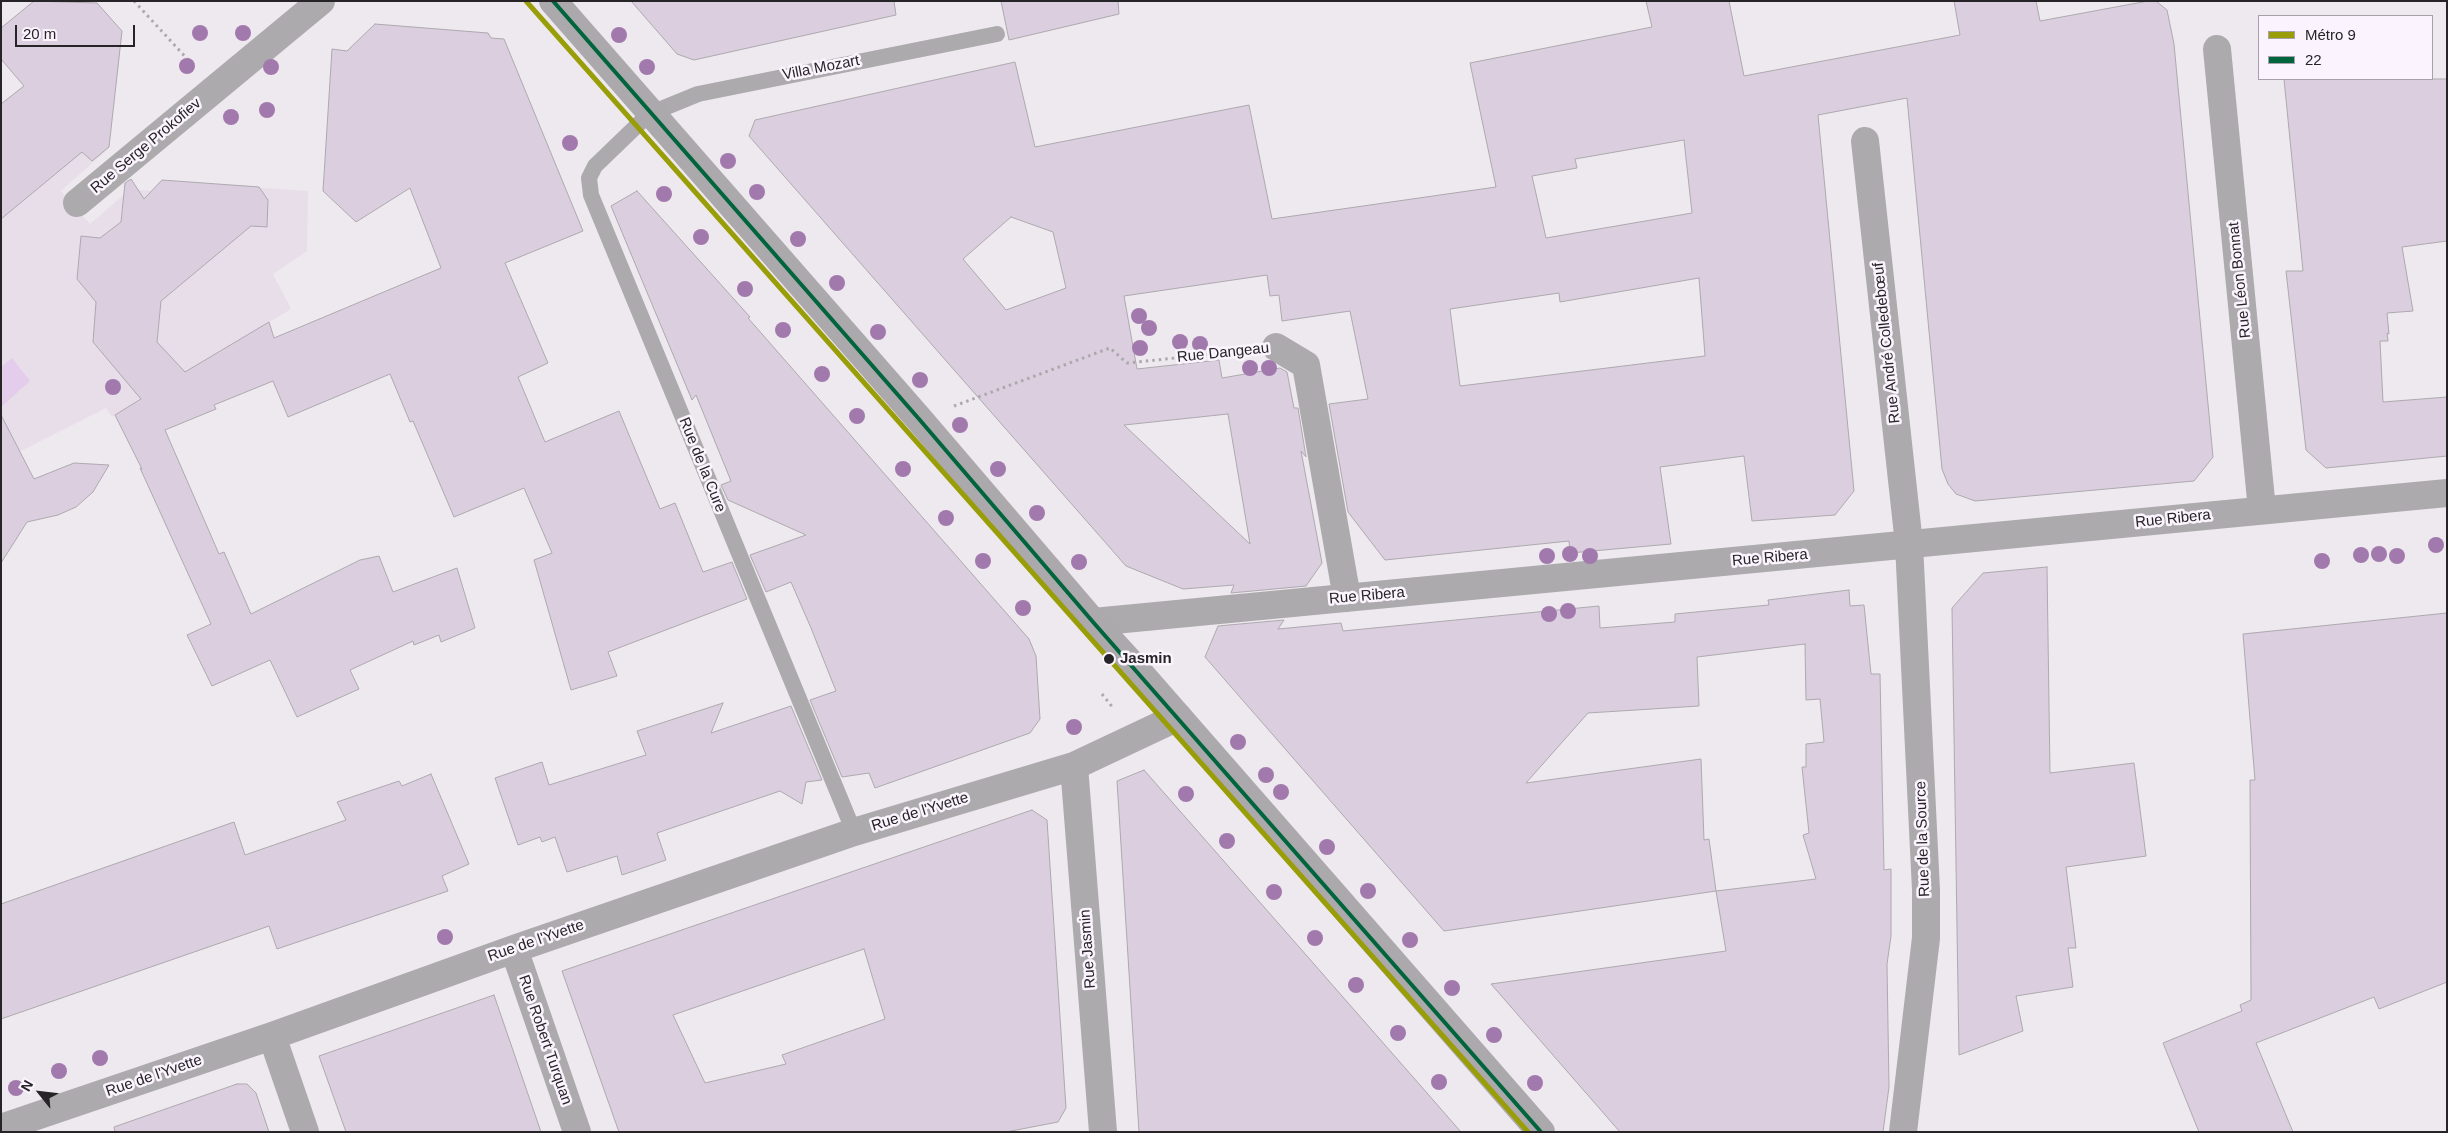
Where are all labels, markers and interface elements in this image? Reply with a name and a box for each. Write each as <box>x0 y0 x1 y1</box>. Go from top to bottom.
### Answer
scale bar <box>18 15 138 47</box>
legend <box>2258 15 2433 80</box>
text: 20 m <box>23 25 56 42</box>
text: Métro 9 <box>2305 26 2356 43</box>
text: 22 <box>2305 51 2322 68</box>
street label: Villa Mozart <box>781 52 861 84</box>
street label: Rue Serge Prokofiev <box>87 95 205 197</box>
street label: Rue Léon Bonnat <box>2225 221 2255 339</box>
street label: Rue André Colledebœuf <box>1870 262 1904 424</box>
street label: Rue Dangeau <box>1176 339 1270 367</box>
street label: Rue de la Cure <box>675 415 729 515</box>
street label: Rue Ribera <box>2134 506 2212 532</box>
street label: Rue Ribera <box>1731 546 1809 570</box>
street label: Rue Ribera <box>1328 584 1406 608</box>
place label: Jasmin <box>1120 650 1172 668</box>
marker: Jasmin <box>1102 652 1116 666</box>
street label: Rue de la Source <box>1912 781 1934 897</box>
street label: Rue de l'Yvette <box>869 789 971 835</box>
street label: Rue Jasmin <box>1076 909 1100 989</box>
street label: Rue de l'Yvette <box>486 916 586 966</box>
street label: Rue Robert Turquan <box>514 973 576 1107</box>
street label: Rue de l'Yvette <box>104 1051 204 1101</box>
north arrow <box>15 1068 65 1118</box>
text: N <box>17 1077 36 1094</box>

